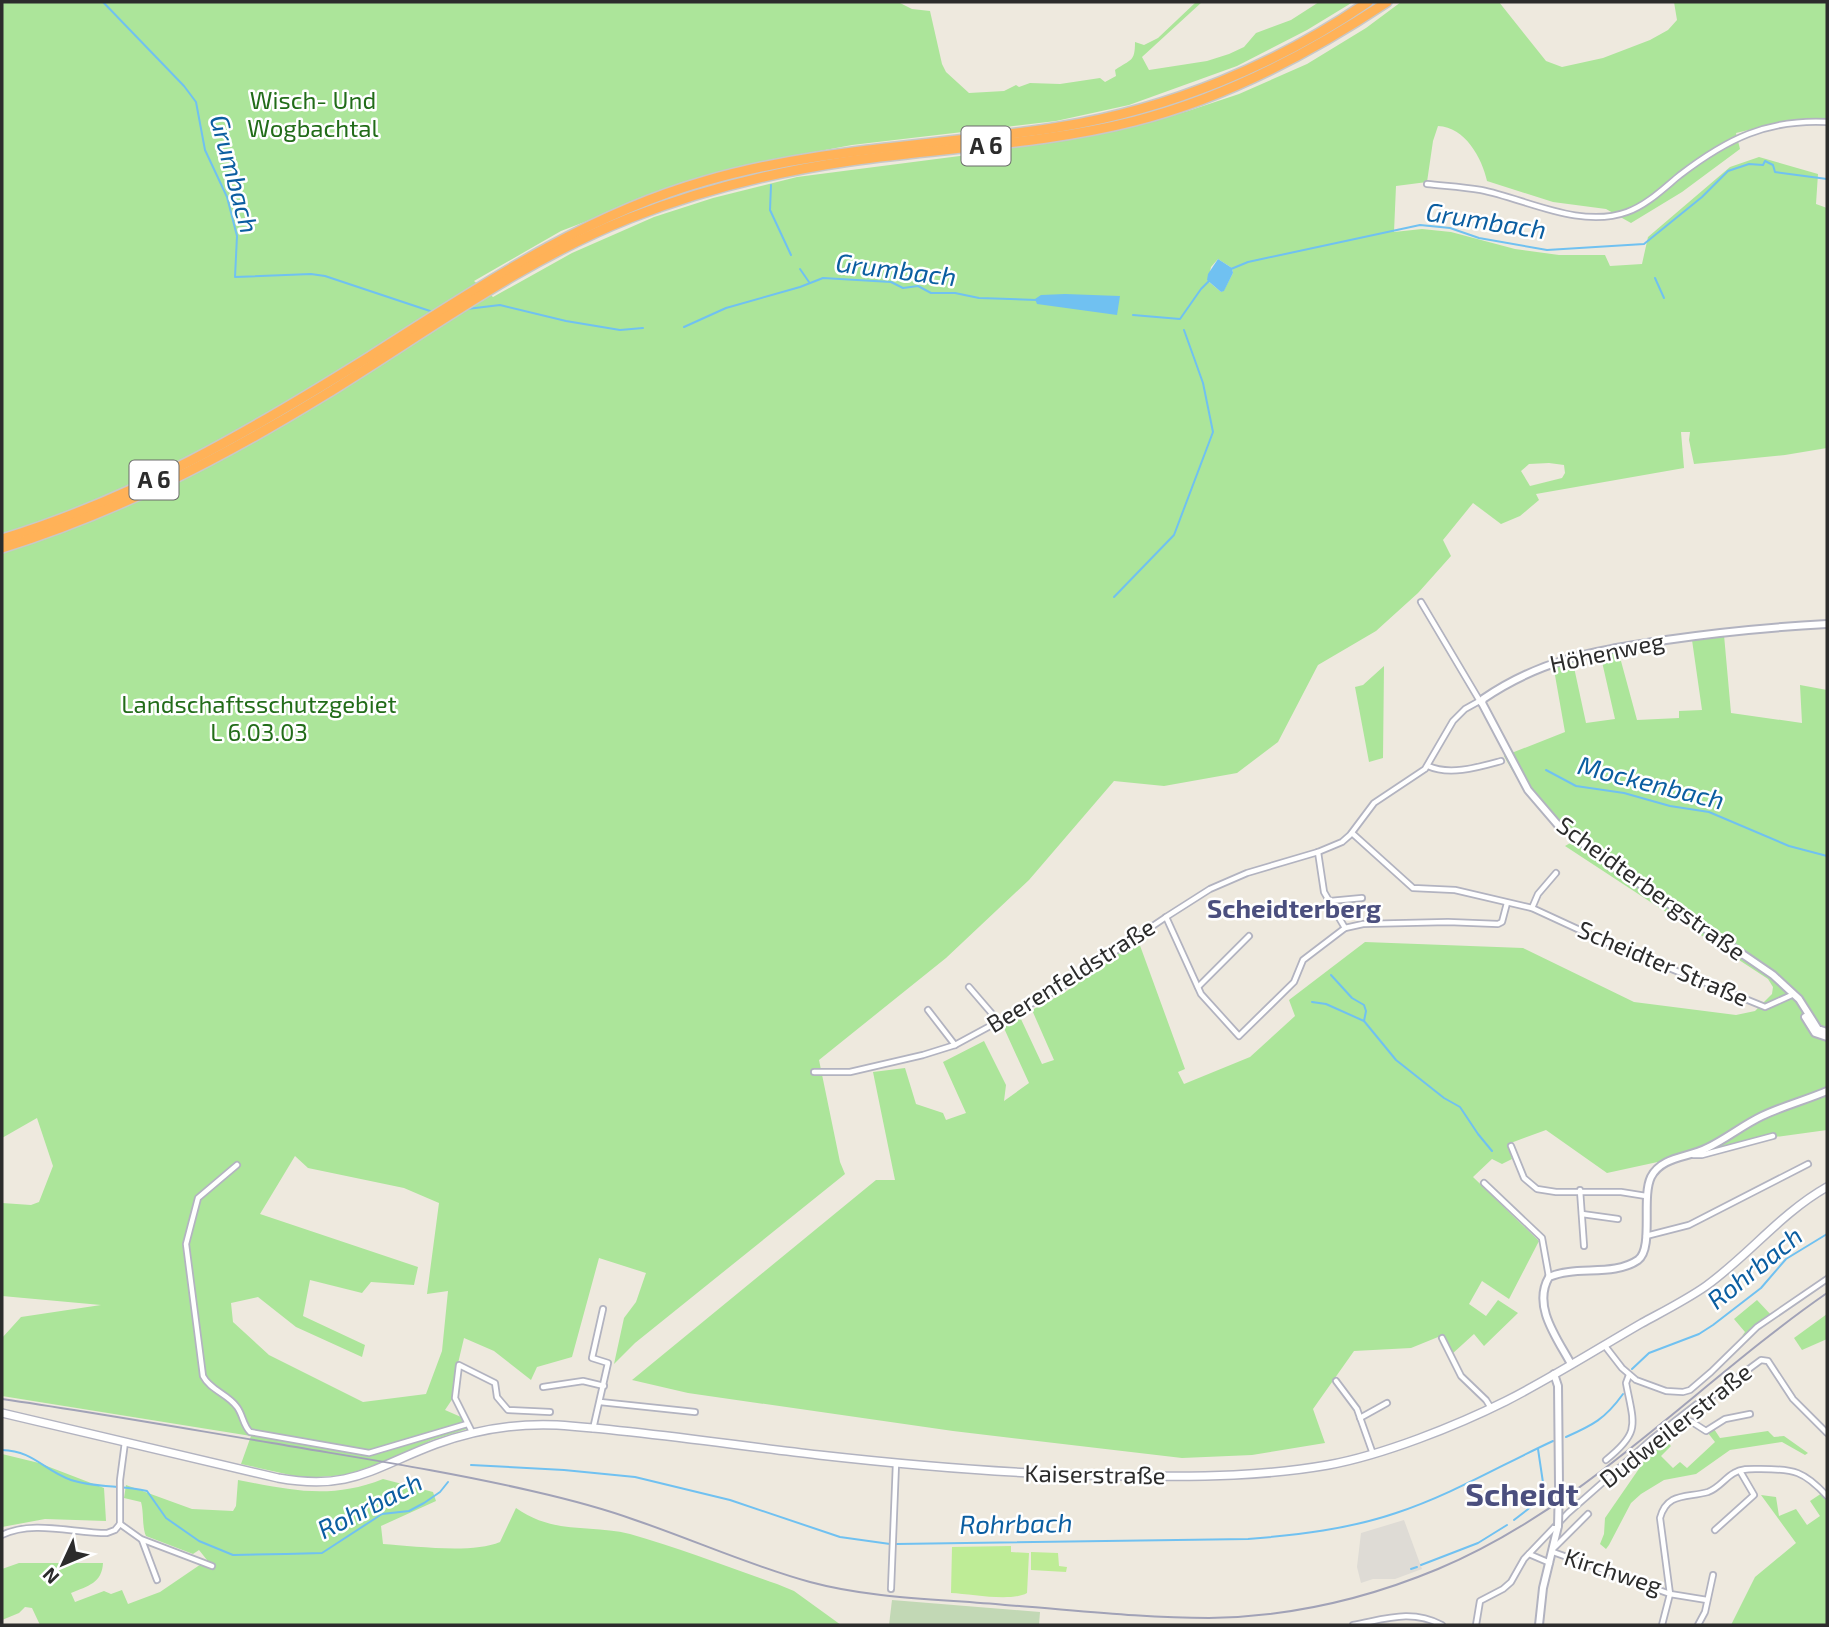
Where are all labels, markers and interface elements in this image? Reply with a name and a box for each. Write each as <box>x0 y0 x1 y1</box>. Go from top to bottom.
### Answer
park label: Wisch- Und Wogbachtal <box>247 85 379 142</box>
water label: Grumbach <box>205 111 266 236</box>
road number: A 6 <box>962 127 1010 166</box>
water label: Grumbach <box>1424 195 1549 244</box>
water label: Grumbach <box>834 246 958 291</box>
road number: A 6 <box>130 460 178 500</box>
street label: Höhenweg <box>1547 625 1667 678</box>
park label: Landschaftsschutzgebiet L 6.03.03 <box>121 689 397 746</box>
water label: Mockenbach <box>1575 748 1728 815</box>
street label: Scheidterbergstraße <box>1552 810 1752 966</box>
district label: Scheidterberg <box>1207 892 1381 923</box>
street label: Beerenfeldstraße <box>981 911 1160 1038</box>
street label: Scheidter Straße <box>1574 914 1753 1012</box>
water label: Rohrbach <box>1700 1219 1808 1315</box>
street label: Dudweilerstraße <box>1593 1357 1757 1493</box>
street label: Kaiserstraße <box>1024 1458 1166 1489</box>
water label: Rohrbach <box>312 1465 427 1544</box>
district label: Scheidt <box>1465 1474 1579 1512</box>
water label: Rohrbach <box>959 1506 1073 1539</box>
north arrow <box>28 1529 98 1599</box>
street label: Kirchweg <box>1561 1541 1666 1600</box>
text: N <box>37 1563 63 1589</box>

